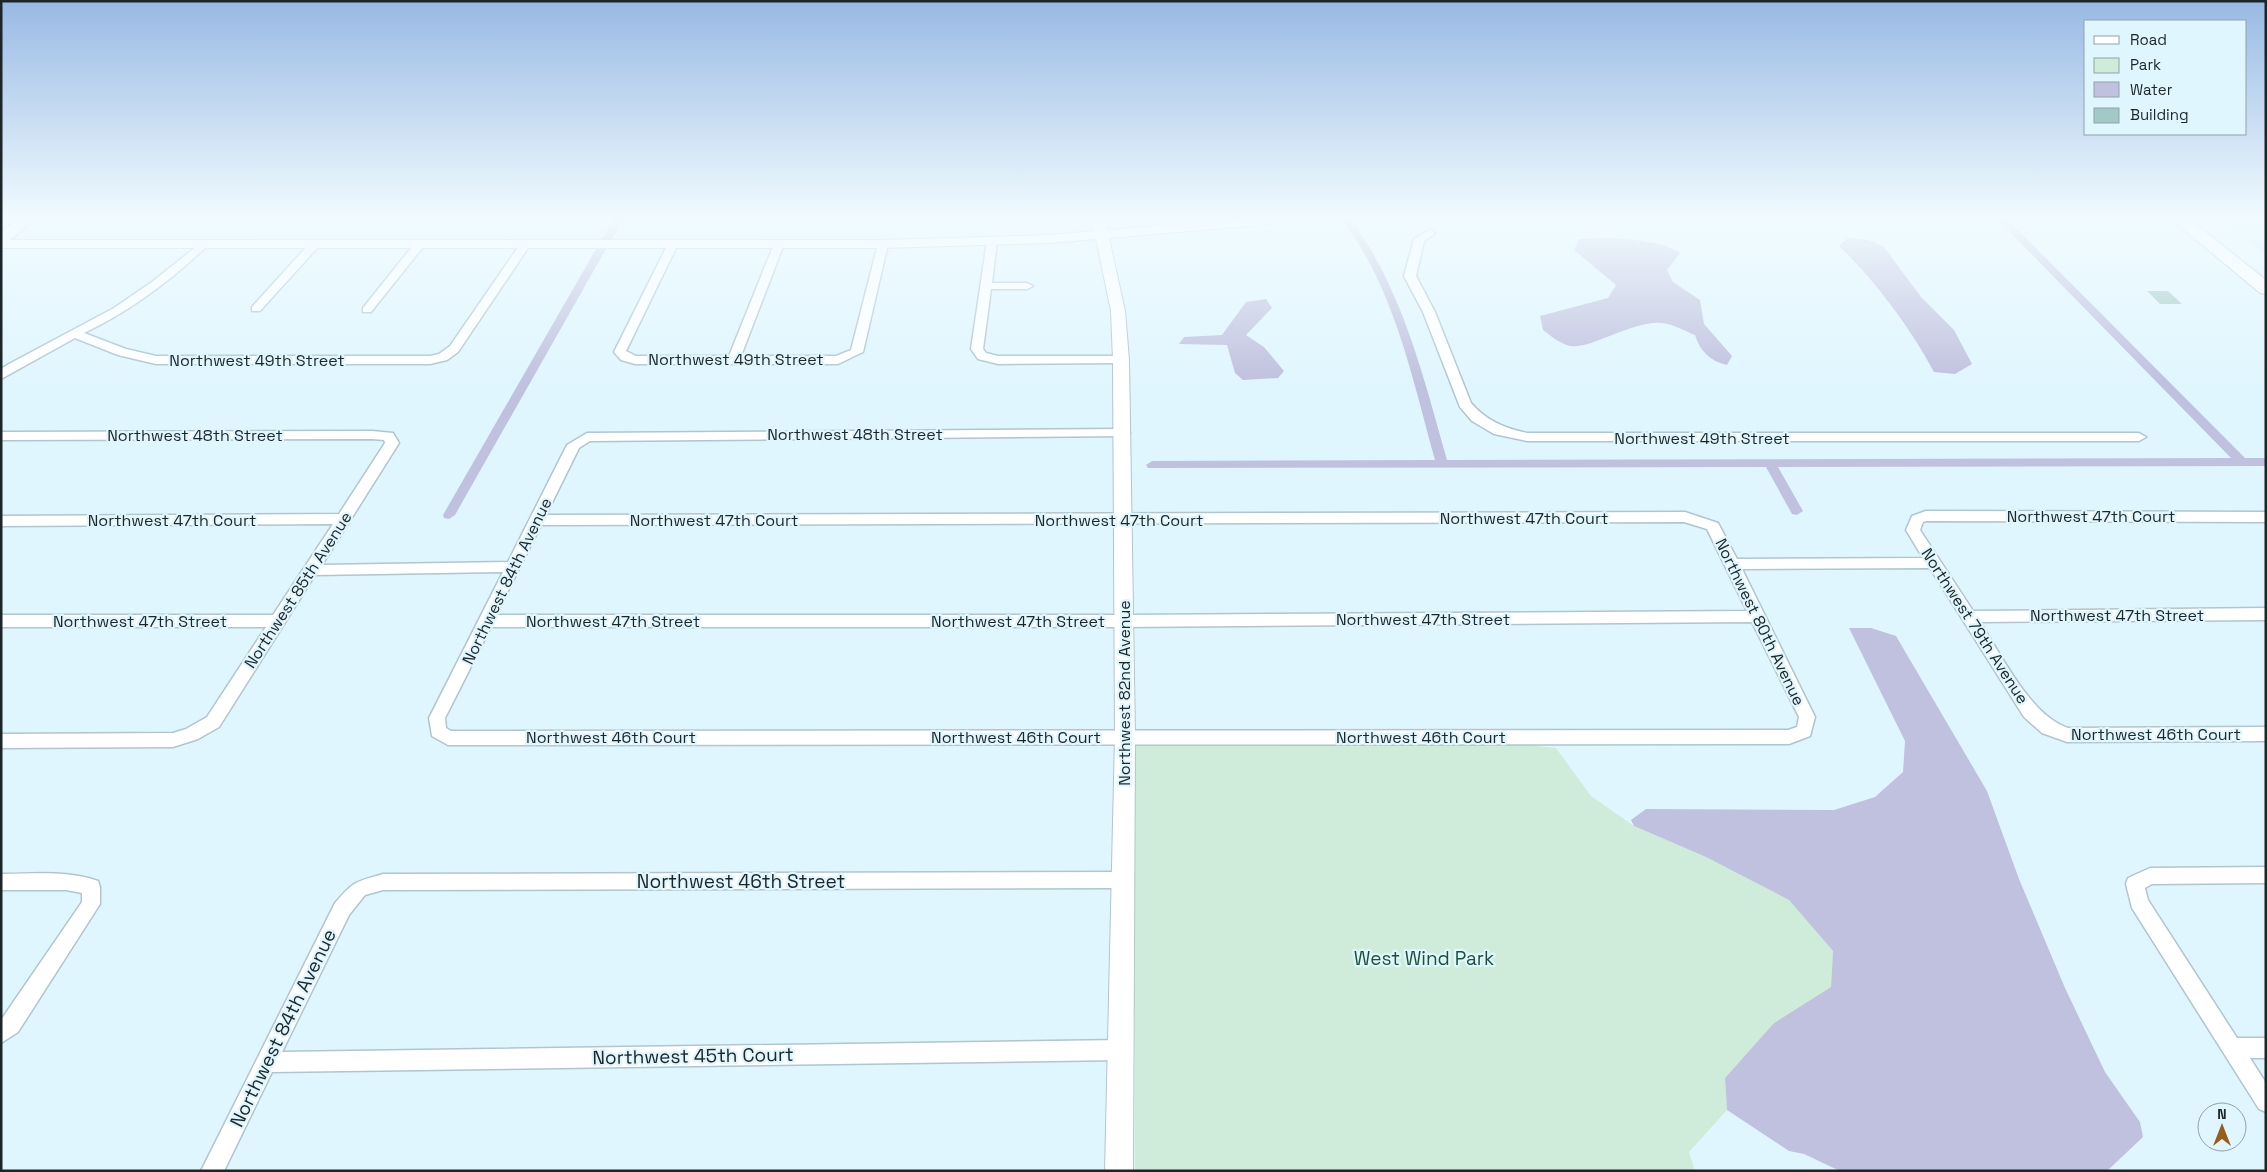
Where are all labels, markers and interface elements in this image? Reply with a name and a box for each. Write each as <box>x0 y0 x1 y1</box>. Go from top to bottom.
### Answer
legend <box>2084 20 2247 135</box>
text: Road <box>2130 30 2167 49</box>
text: Park <box>2130 55 2161 74</box>
text: Water <box>2130 80 2173 99</box>
text: Building <box>2130 105 2189 124</box>
street label: Northwest 49th Street <box>648 349 824 370</box>
street label: Northwest 49th Street <box>169 350 345 371</box>
street label: Northwest 48th Street <box>767 424 943 445</box>
street label: Northwest 48th Street <box>107 425 283 446</box>
street label: Northwest 49th Street <box>1614 428 1790 449</box>
street label: Northwest 84th Avenue <box>457 494 557 668</box>
street label: Northwest 47th Court <box>2007 506 2175 527</box>
street label: Northwest 85th Avenue <box>239 508 357 672</box>
street label: Northwest 47th Court <box>1440 508 1608 529</box>
street label: Northwest 47th Court <box>88 510 256 531</box>
street label: Northwest 47th Court <box>630 510 798 531</box>
street label: Northwest 47th Court <box>1035 510 1203 531</box>
street label: Northwest 80th Avenue <box>1710 535 1810 709</box>
street label: Northwest 79th Avenue <box>1917 544 2033 708</box>
street label: Northwest 82nd Avenue <box>1114 600 1135 786</box>
street label: Northwest 47th Street <box>2030 605 2204 626</box>
street label: Northwest 47th Street <box>1336 609 1510 630</box>
street label: Northwest 47th Street <box>53 611 227 632</box>
street label: Northwest 47th Street <box>526 611 700 632</box>
street label: Northwest 47th Street <box>931 611 1105 632</box>
street label: Northwest 46th Court <box>2071 724 2241 745</box>
street label: Northwest 46th Court <box>526 727 696 748</box>
street label: Northwest 46th Court <box>931 727 1101 748</box>
street label: Northwest 46th Court <box>1336 727 1506 748</box>
street label: Northwest 46th Street <box>637 869 845 894</box>
street label: Northwest 84th Avenue <box>224 925 342 1131</box>
park label: West Wind Park <box>1354 946 1494 971</box>
street label: Northwest 45th Court <box>592 1042 794 1070</box>
north arrow <box>2197 1102 2247 1152</box>
text: N <box>2217 1105 2227 1123</box>

